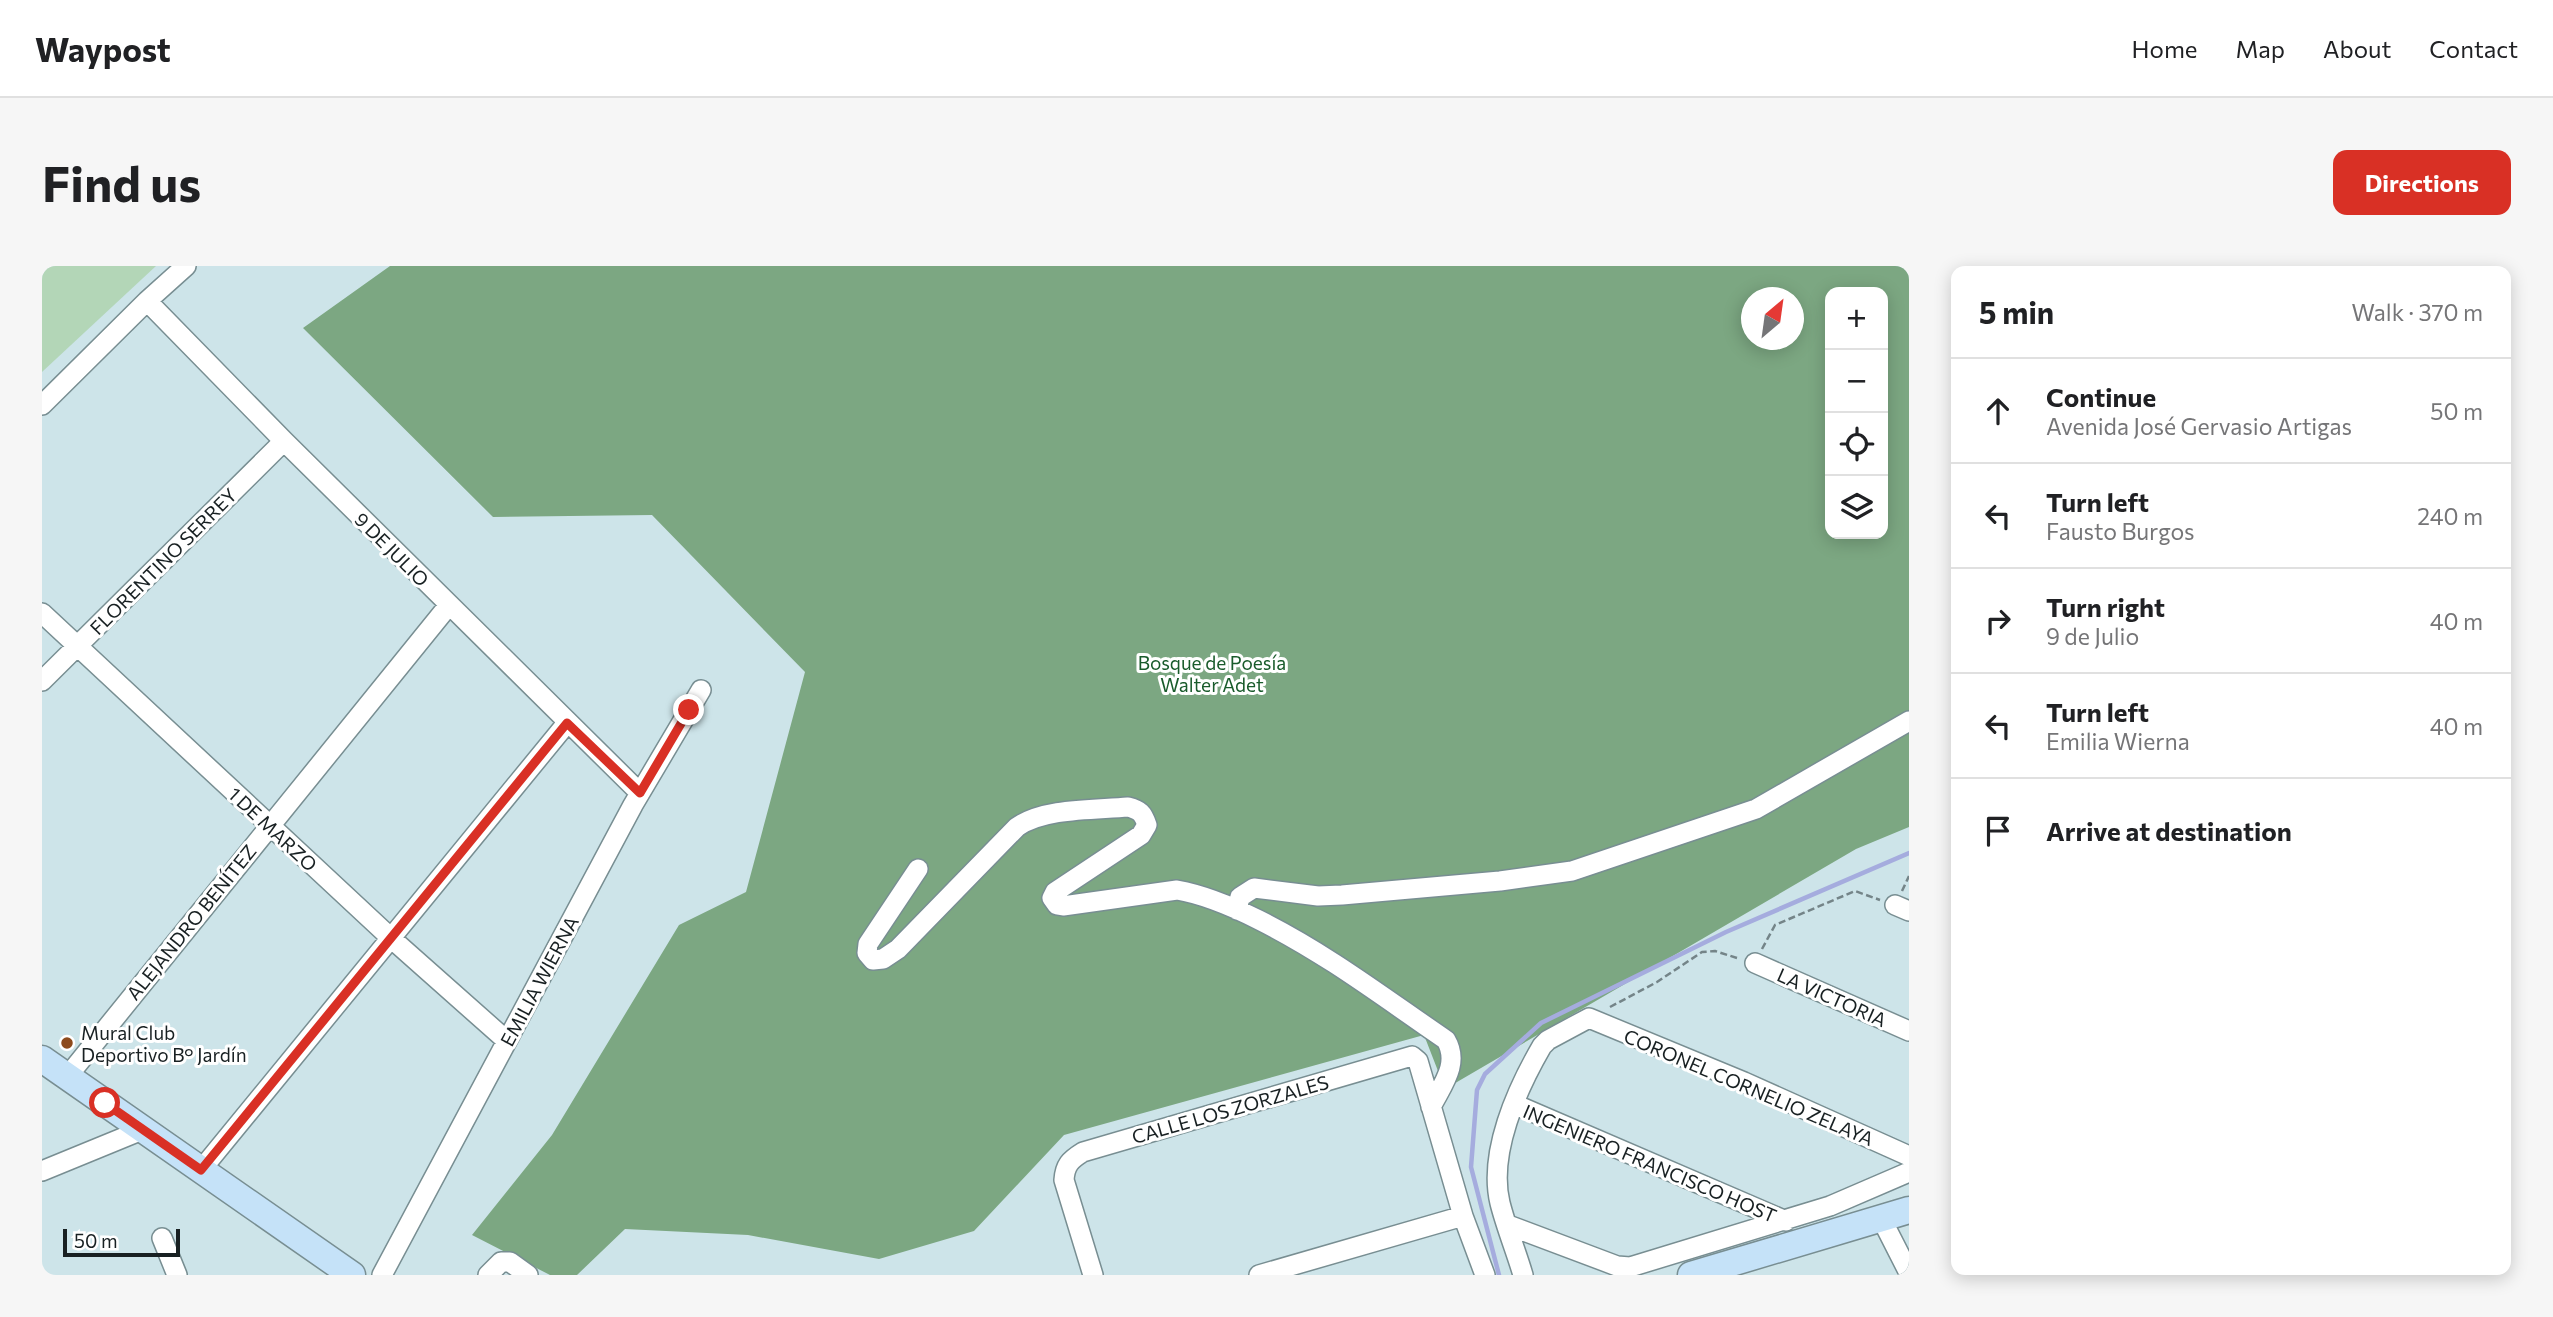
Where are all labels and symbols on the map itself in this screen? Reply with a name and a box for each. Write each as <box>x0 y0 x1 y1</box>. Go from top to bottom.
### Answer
north arrow <box>1741 287 1804 350</box>
street label: FLORENTINO SERREY <box>85 483 241 639</box>
street label: 9 DE JULIO <box>350 507 434 591</box>
park label: Bosque de Poesía Walter Adet <box>1138 651 1286 696</box>
route end <box>673 694 704 725</box>
street label: 1 DE MARZO <box>224 782 322 876</box>
street label: ALEJANDRO BENÍTEZ <box>121 840 261 1004</box>
street label: EMILIA WIERNA <box>495 912 583 1050</box>
street label: LA VICTORIA <box>1774 963 1890 1031</box>
place label: Mural Club Deportivo B° Jardín <box>81 1021 247 1066</box>
street label: CORONEL CORNELIO ZELAYA <box>1621 1024 1877 1150</box>
marker: Mural Club Deportivo B° Jardín <box>59 1035 75 1051</box>
street label: CALLE LOS ZORZALES <box>1129 1070 1331 1148</box>
route start <box>89 1087 120 1118</box>
street label: INGENIERO FRANCISCO HOST <box>1520 1099 1780 1227</box>
scale bar <box>63 1226 180 1258</box>

